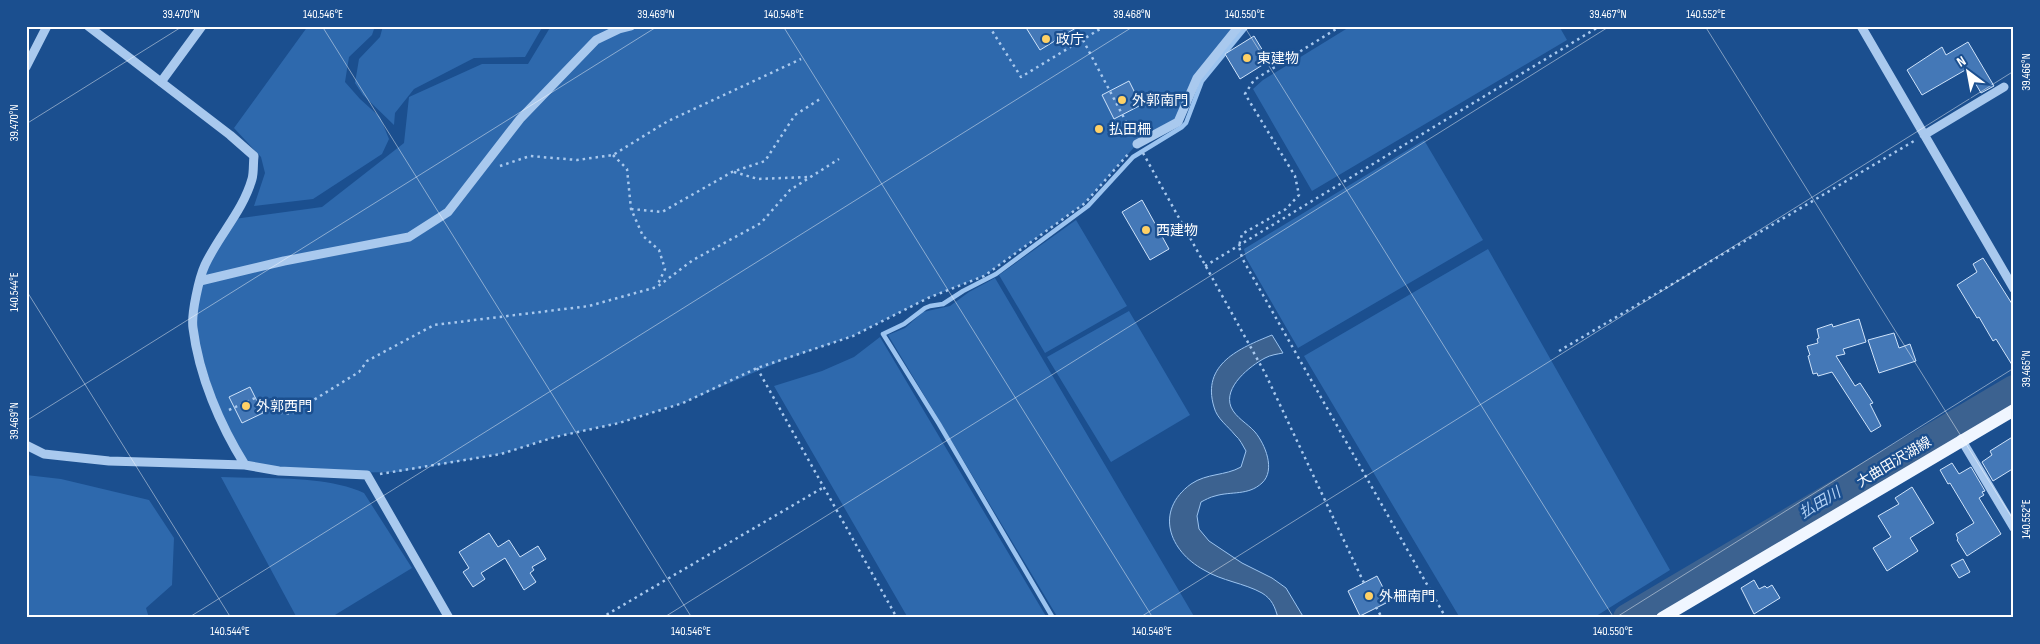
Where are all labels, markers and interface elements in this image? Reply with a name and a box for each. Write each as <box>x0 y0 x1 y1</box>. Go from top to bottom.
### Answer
text: 39.470°N <box>162 7 200 22</box>
text: 140.546°E <box>303 7 343 22</box>
text: 39.469°N <box>637 7 675 22</box>
text: 140.548°E <box>764 7 804 22</box>
text: 39.468°N <box>1113 7 1151 22</box>
text: 140.550°E <box>1225 7 1265 22</box>
text: 39.467°N <box>1589 7 1627 22</box>
text: 140.552°E <box>1686 7 1726 22</box>
place label: 政庁 <box>1056 31 1084 48</box>
marker: 政庁 <box>1040 33 1052 45</box>
north arrow <box>1942 48 1992 98</box>
place label: 東建物 <box>1257 50 1299 67</box>
marker: 東建物 <box>1241 52 1253 64</box>
text: N <box>1954 52 1969 71</box>
text: 39.466°N <box>2019 53 2034 91</box>
place label: 外郭南門 <box>1132 92 1188 109</box>
marker: 外郭南門 <box>1116 94 1128 106</box>
text: 39.470°N <box>7 104 22 142</box>
place label: 払田柵 <box>1109 121 1151 138</box>
marker: 払田柵 <box>1093 123 1105 135</box>
place label: 西建物 <box>1156 222 1198 239</box>
marker: 西建物 <box>1140 224 1152 236</box>
text: 140.544°E <box>7 272 22 312</box>
text: 39.465°N <box>2019 350 2034 388</box>
place label: 外郭西門 <box>256 398 312 415</box>
marker: 外郭西門 <box>240 400 252 412</box>
text: 39.469°N <box>7 402 22 440</box>
street label: 大曲田沢湖線 <box>1854 433 1934 491</box>
water label: 払田川 <box>1796 482 1846 523</box>
text: 140.552°E <box>2019 499 2034 539</box>
place label: 外柵南門 <box>1379 588 1435 605</box>
marker: 外柵南門 <box>1363 590 1375 602</box>
text: 140.544°E <box>210 624 250 639</box>
text: 140.546°E <box>671 624 711 639</box>
text: 140.548°E <box>1132 624 1172 639</box>
text: 140.550°E <box>1593 624 1633 639</box>

